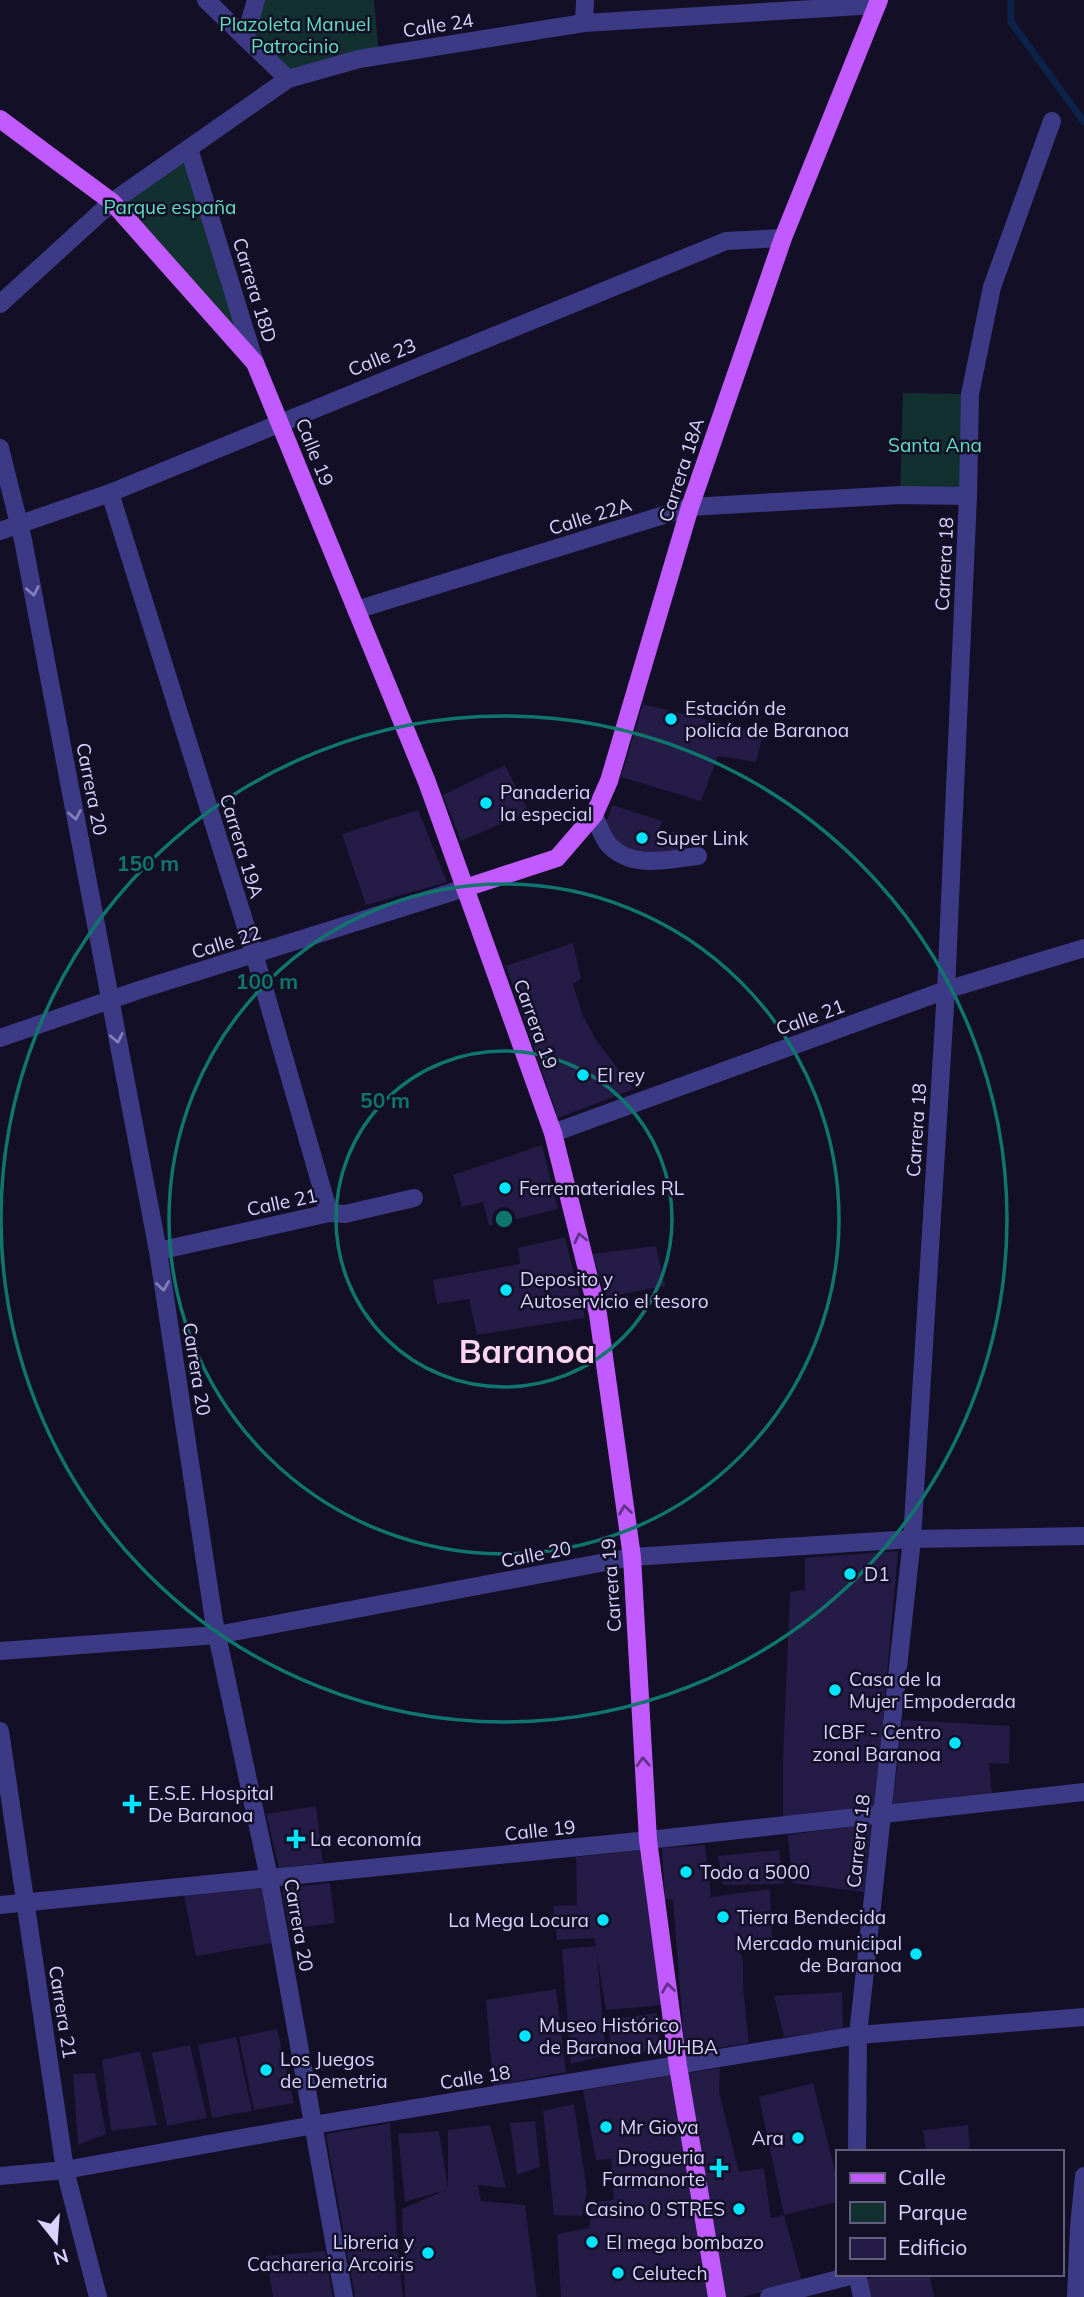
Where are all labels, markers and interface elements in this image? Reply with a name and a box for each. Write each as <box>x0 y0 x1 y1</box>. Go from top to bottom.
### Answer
street label: Calle 24 <box>401 8 475 42</box>
park label: Plazoleta Manuel Patrocinio <box>219 12 371 58</box>
park label: Parque españa <box>104 195 236 219</box>
street label: Carrera 18D <box>228 235 282 345</box>
street label: Calle 23 <box>344 333 420 381</box>
street label: Calle 19 <box>291 414 339 490</box>
street label: Carrera 18A <box>653 415 709 525</box>
park label: Santa Ana <box>888 433 982 457</box>
street label: Calle 22A <box>546 492 634 540</box>
street label: Carrera 18 <box>930 516 958 612</box>
one-way arrow <box>25 585 40 597</box>
place label: Estación de policía de Baranoa <box>685 696 849 742</box>
marker: Estación de policía de Baranoa <box>663 711 679 727</box>
street label: Carrera 20 <box>71 741 113 837</box>
place label: Panaderia la especial <box>500 780 592 826</box>
street label: Carrera 19A <box>215 791 269 901</box>
marker: Panaderia la especial <box>478 795 494 811</box>
one-way arrow <box>67 809 82 821</box>
place label: Super Link <box>656 826 748 850</box>
marker: Super Link <box>634 830 650 846</box>
text: 150 m <box>117 850 179 876</box>
street label: Calle 22 <box>188 920 264 964</box>
text: 100 m <box>236 968 298 994</box>
street label: Carrera 19 <box>509 976 563 1072</box>
street label: Calle 21 <box>772 994 848 1040</box>
one-way arrow <box>109 1032 124 1044</box>
place label: El rey <box>597 1063 645 1087</box>
marker: El rey <box>575 1067 591 1083</box>
street label: Carrera 18 <box>901 1082 931 1178</box>
text: 50 m <box>360 1087 410 1113</box>
place label: Ferremateriales RL <box>519 1176 685 1200</box>
marker: Ferremateriales RL <box>497 1180 513 1196</box>
street label: Calle 21 <box>245 1183 319 1221</box>
centre of rings <box>492 1207 516 1231</box>
one-way arrow <box>574 1232 588 1244</box>
place label: Deposito y Autoservicio el tesoro <box>520 1267 709 1313</box>
one-way arrow <box>155 1280 170 1292</box>
marker: Deposito y Autoservicio el tesoro <box>498 1282 514 1298</box>
street label: Carrera 20 <box>178 1321 216 1417</box>
district label: Baranoa <box>459 1330 595 1371</box>
one-way arrow <box>618 1504 633 1516</box>
street label: Calle 20 <box>499 1535 573 1573</box>
street label: Carrera 19 <box>596 1537 626 1633</box>
place label: D1 <box>864 1562 890 1586</box>
marker: D1 <box>842 1566 858 1582</box>
place label: Casa de la Mujer Empoderada <box>849 1667 1016 1713</box>
marker: Casa de la Mujer Empoderada <box>827 1682 843 1698</box>
place label: ICBF - Centro zonal Baranoa <box>813 1720 941 1766</box>
marker: ICBF - Centro zonal Baranoa <box>947 1735 963 1751</box>
one-way arrow <box>636 1756 651 1767</box>
place label: E.S.E. Hospital De Baranoa <box>148 1781 274 1827</box>
street label: Carrera 18 <box>841 1793 875 1889</box>
marker: E.S.E. Hospital De Baranoa <box>122 1794 142 1814</box>
street label: Calle 19 <box>503 1814 577 1846</box>
place label: La economía <box>310 1827 422 1851</box>
marker: La economía <box>288 1831 304 1847</box>
place label: Todo a 5000 <box>700 1860 810 1884</box>
marker: Todo a 5000 <box>678 1864 694 1880</box>
street label: Carrera 20 <box>279 1877 319 1973</box>
place label: Tierra Bendecida <box>737 1905 886 1929</box>
place label: La Mega Locura <box>448 1908 589 1932</box>
marker: Tierra Bendecida <box>715 1909 731 1925</box>
marker: La Mega Locura <box>595 1912 611 1928</box>
place label: Mercado municipal de Baranoa <box>736 1931 902 1977</box>
marker: Mercado municipal de Baranoa <box>908 1946 924 1962</box>
street label: Carrera 21 <box>44 1964 82 2060</box>
one-way arrow <box>660 1982 675 1993</box>
place label: Museo Histórico de Baranoa MUHBA <box>539 2013 718 2059</box>
marker: Museo Histórico de Baranoa MUHBA <box>517 2028 533 2044</box>
place label: Los Juegos de Demetria <box>280 2047 388 2093</box>
street label: Calle 18 <box>438 2060 512 2094</box>
marker: Los Juegos de Demetria <box>258 2062 274 2078</box>
place label: Mr Giova <box>620 2115 699 2139</box>
marker: Mr Giova <box>598 2119 614 2135</box>
place label: Ara <box>752 2126 784 2150</box>
marker: Ara <box>790 2130 806 2146</box>
place label: Drogueria Farmanorte <box>602 2145 705 2191</box>
legend <box>836 2150 1063 2276</box>
marker: Drogueria Farmanorte <box>711 2160 727 2176</box>
text: Calle <box>898 2164 946 2190</box>
place label: Casino 0 STRES <box>585 2197 725 2221</box>
text: Parque <box>898 2199 967 2225</box>
marker: Casino 0 STRES <box>731 2201 747 2217</box>
north arrow <box>21 2206 91 2276</box>
place label: Libreria y Cachareria Arcoiris <box>247 2230 414 2276</box>
place label: El mega bombazo <box>606 2230 764 2254</box>
marker: El mega bombazo <box>584 2234 600 2250</box>
text: Edificio <box>898 2234 967 2260</box>
text: N <box>51 2244 71 2271</box>
marker: Libreria y Cachareria Arcoiris <box>420 2245 436 2261</box>
place label: Celutech <box>632 2261 708 2285</box>
marker: Celutech <box>610 2265 626 2281</box>

